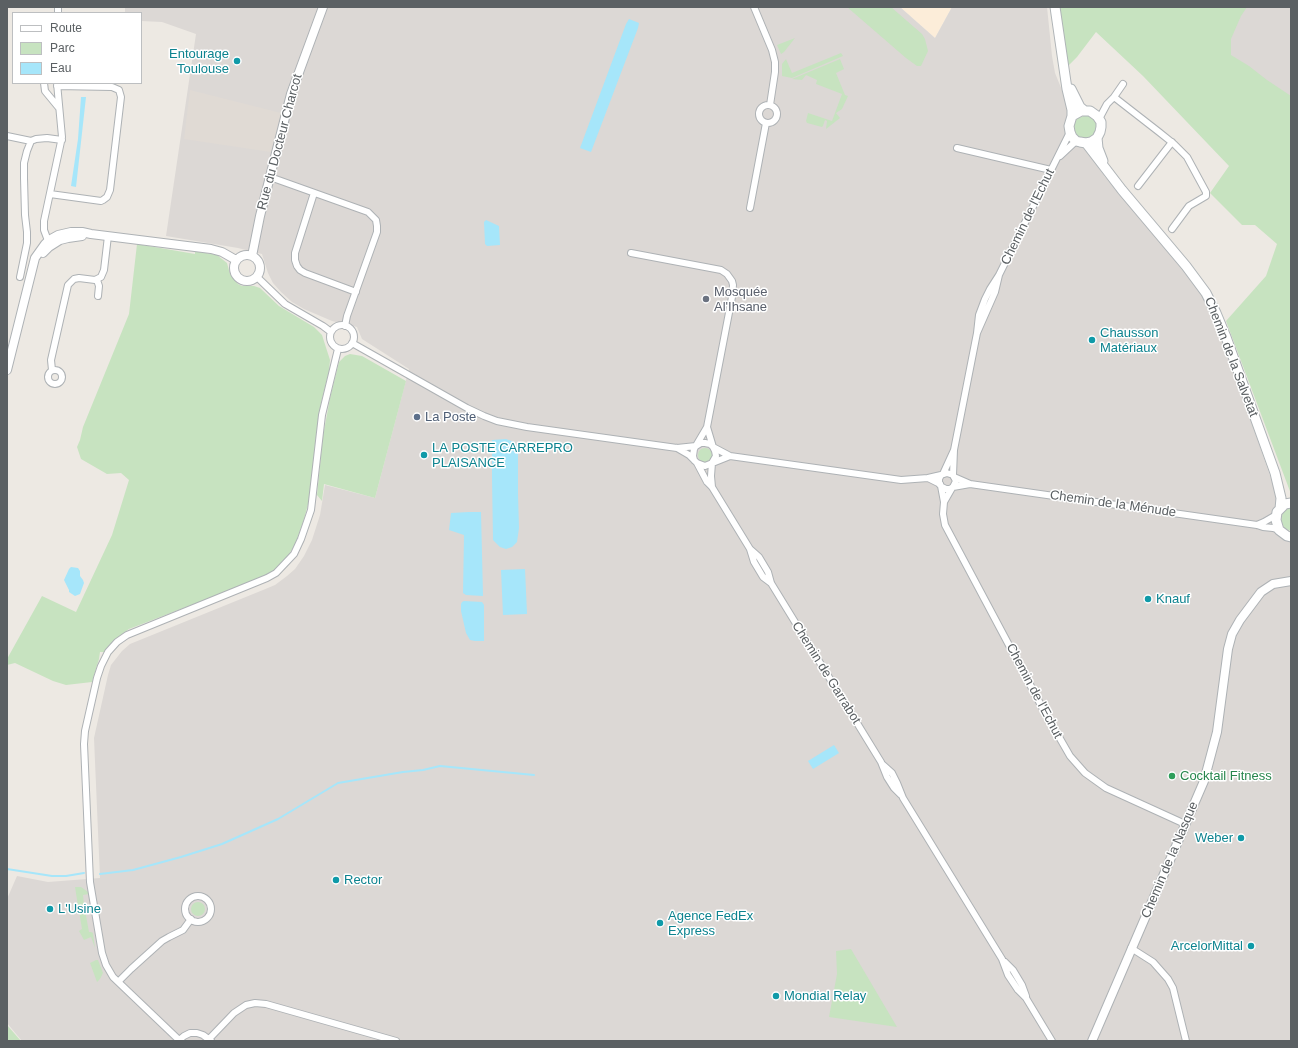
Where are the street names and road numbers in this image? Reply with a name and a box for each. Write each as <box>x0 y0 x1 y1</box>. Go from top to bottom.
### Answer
street label: Rue du Docteur Charcot <box>254 72 306 212</box>
street label: Chemin de l'Echut <box>998 166 1058 268</box>
street label: Chemin de la Salvetat <box>1201 295 1261 419</box>
street label: Chemin de la Ménude <box>1049 487 1177 521</box>
street label: Chemin de Garrabot <box>788 619 864 727</box>
street label: Chemin de l'Echut <box>1002 641 1066 741</box>
street label: Chemin de la Nasque <box>1138 799 1202 921</box>

